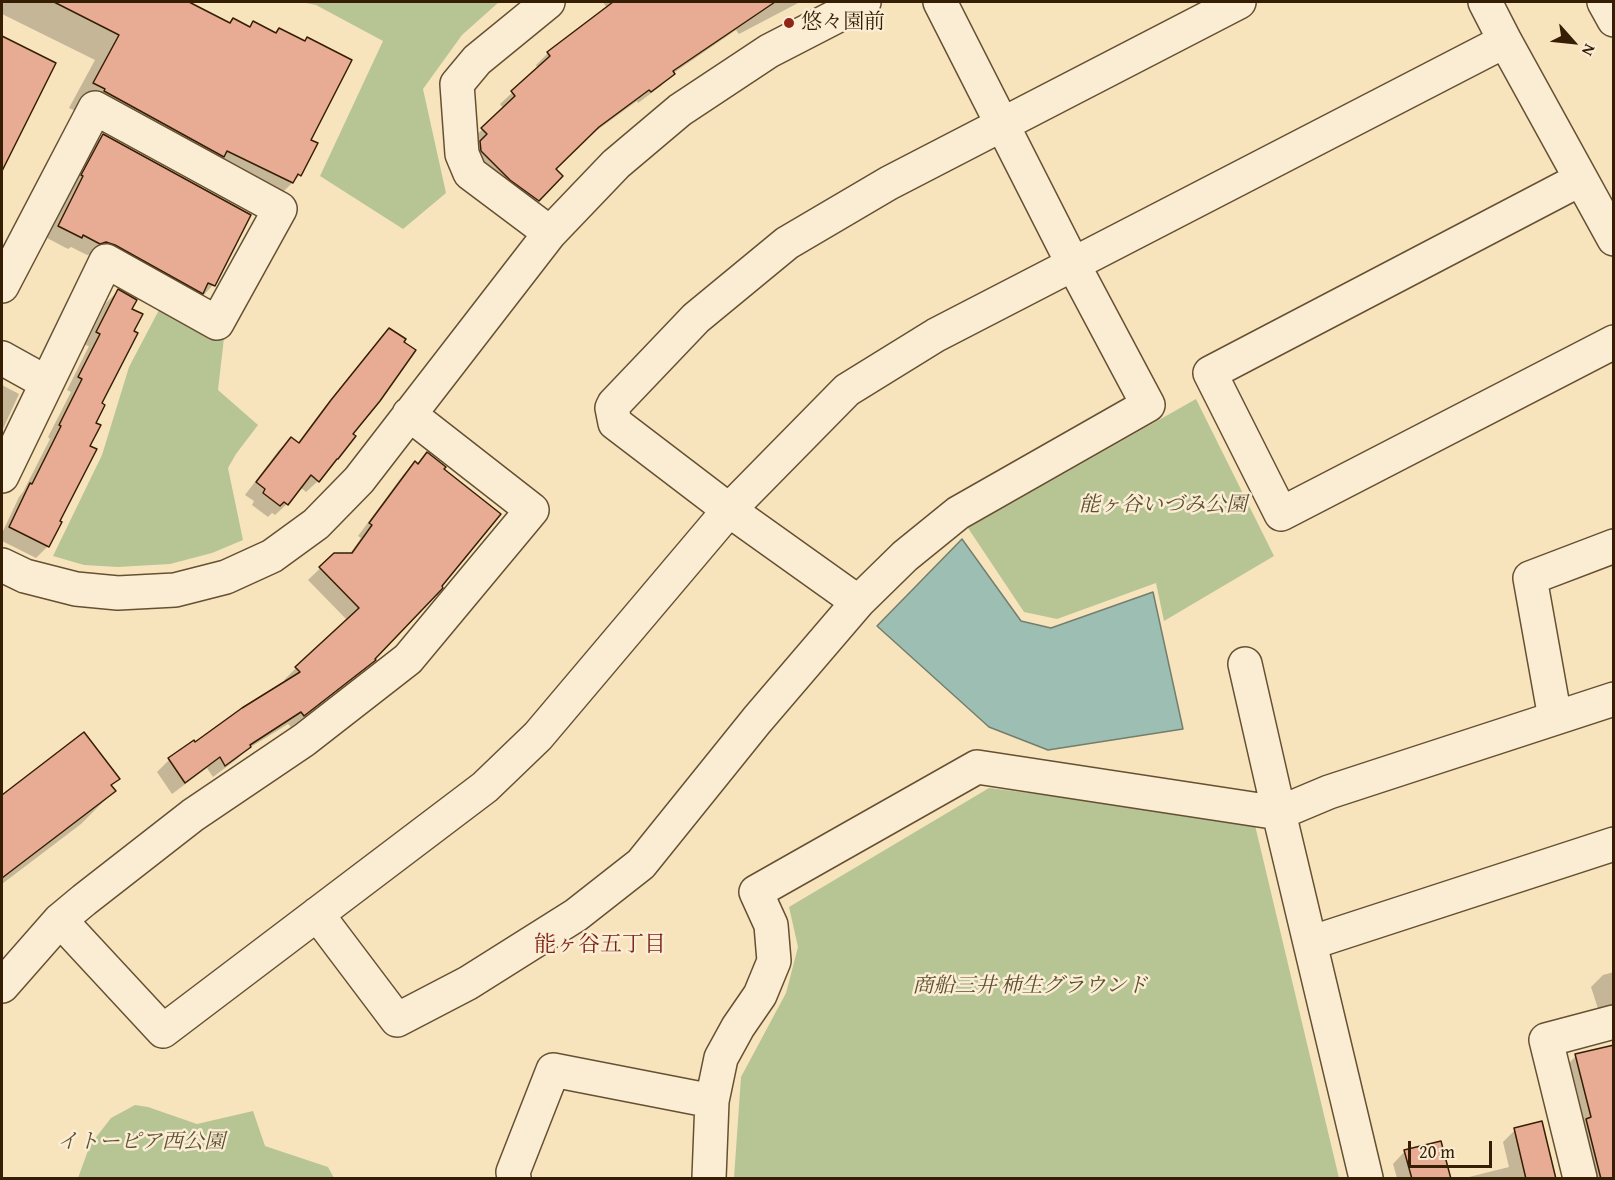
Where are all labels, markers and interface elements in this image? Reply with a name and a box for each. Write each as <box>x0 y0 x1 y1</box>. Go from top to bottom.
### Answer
place label: 悠々園前 <box>801 10 885 36</box>
north arrow <box>1543 12 1603 72</box>
marker: 悠々園前 <box>782 16 796 30</box>
text: N <box>1576 40 1602 60</box>
park label: 能ヶ谷いづみ公園 <box>1079 493 1247 519</box>
district label: 能ヶ谷五丁目 <box>534 932 666 958</box>
park label: 商船三井 柿生グラウンド <box>912 974 1148 1000</box>
scale bar <box>1411 1129 1495 1167</box>
park label: イトーピア西公園 <box>57 1130 225 1156</box>
text: 20 m <box>1419 1138 1455 1165</box>

